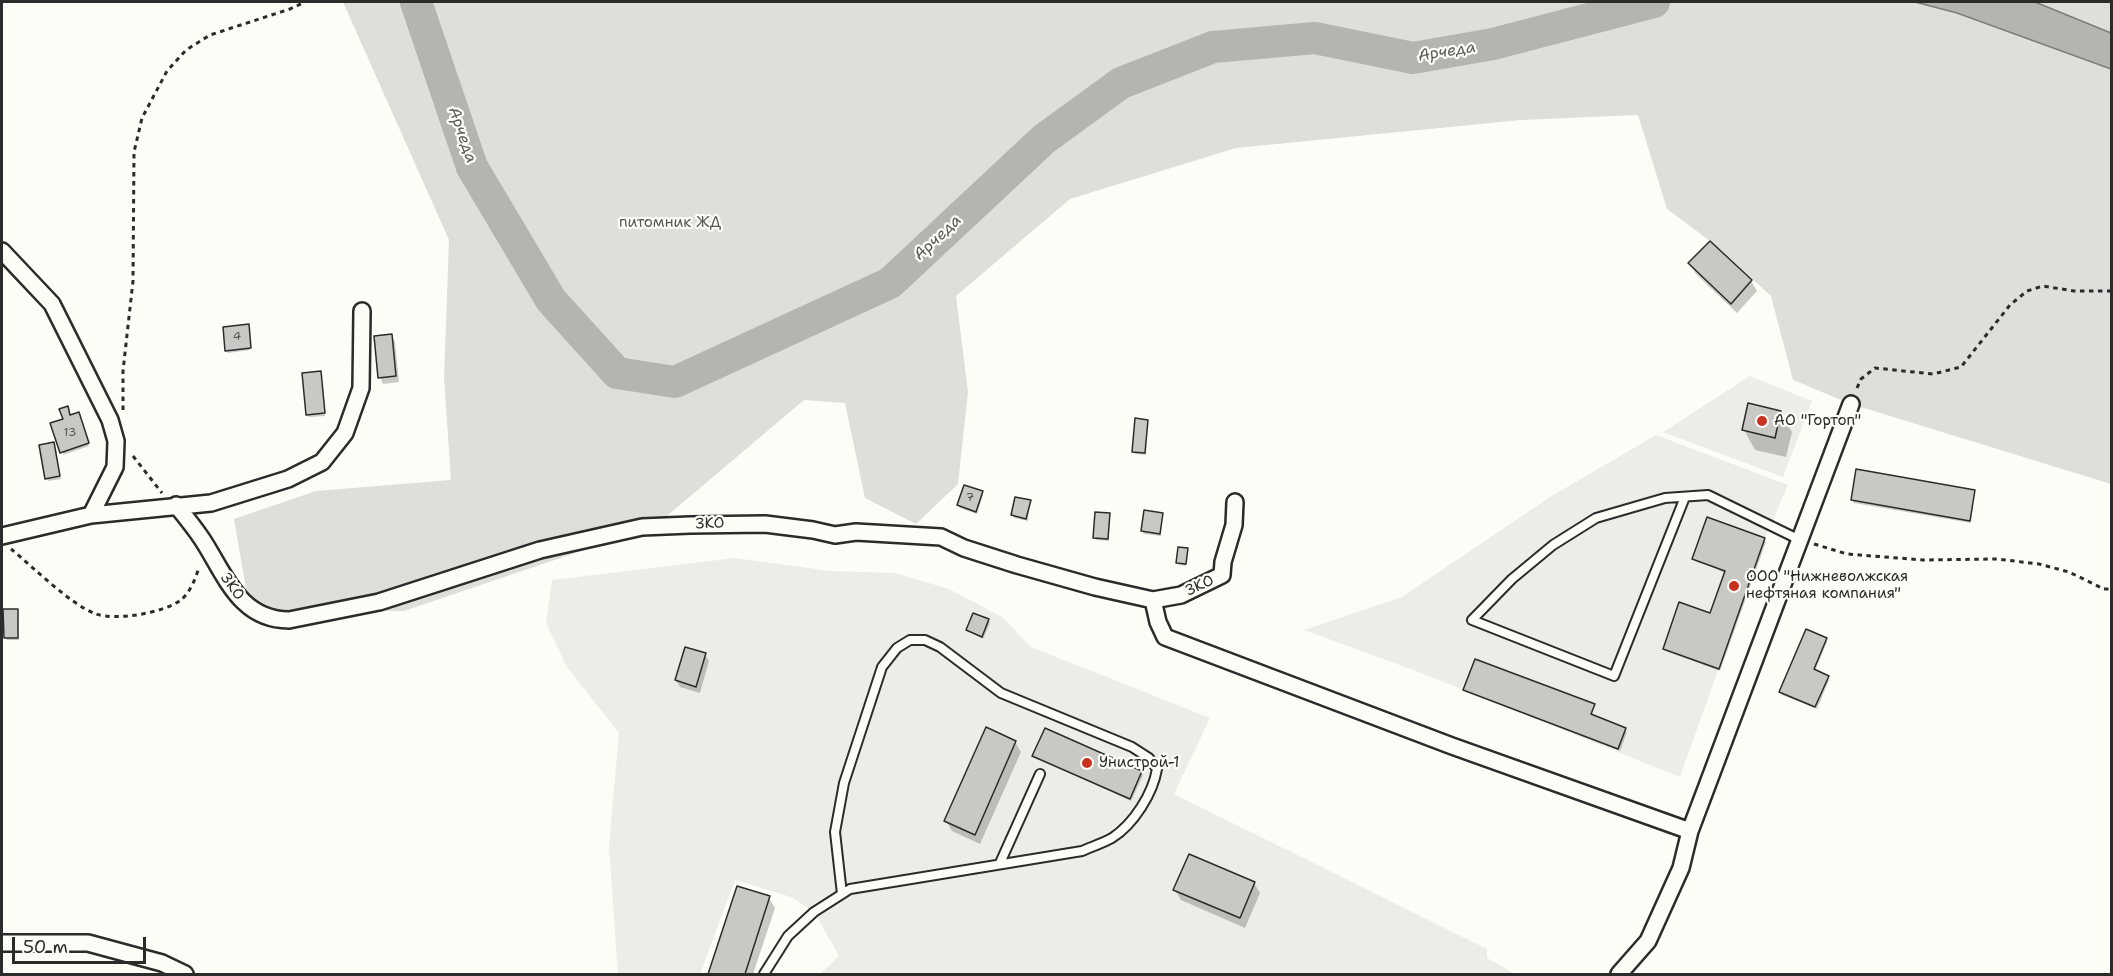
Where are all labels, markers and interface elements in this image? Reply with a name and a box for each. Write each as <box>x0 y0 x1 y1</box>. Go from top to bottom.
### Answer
water label: Арчеда <box>1417 38 1477 66</box>
water label: Арчеда <box>443 104 481 166</box>
water label: Арчеда <box>910 211 966 265</box>
park label: питомник ЖД <box>619 214 721 232</box>
house number: 4 <box>233 330 241 344</box>
place label: АО "Гортоп" <box>1774 412 1861 430</box>
marker: АО "Гортоп" <box>1755 414 1769 428</box>
house number: 13 <box>64 426 76 440</box>
house number: 7 <box>966 491 974 505</box>
street label: ЗКО <box>695 515 725 533</box>
place label: ООО "Нижневолжская нефтяная компания" <box>1746 568 1908 603</box>
street label: ЗКО <box>216 570 248 604</box>
street label: ЗКО <box>1183 572 1217 600</box>
marker: ООО "Нижневолжская нефтяная компания" <box>1727 579 1741 593</box>
place label: Унистрой-1 <box>1099 754 1180 772</box>
marker: Унистрой-1 <box>1080 756 1094 770</box>
scale bar <box>15 925 148 963</box>
text: 50 m <box>23 935 68 959</box>

